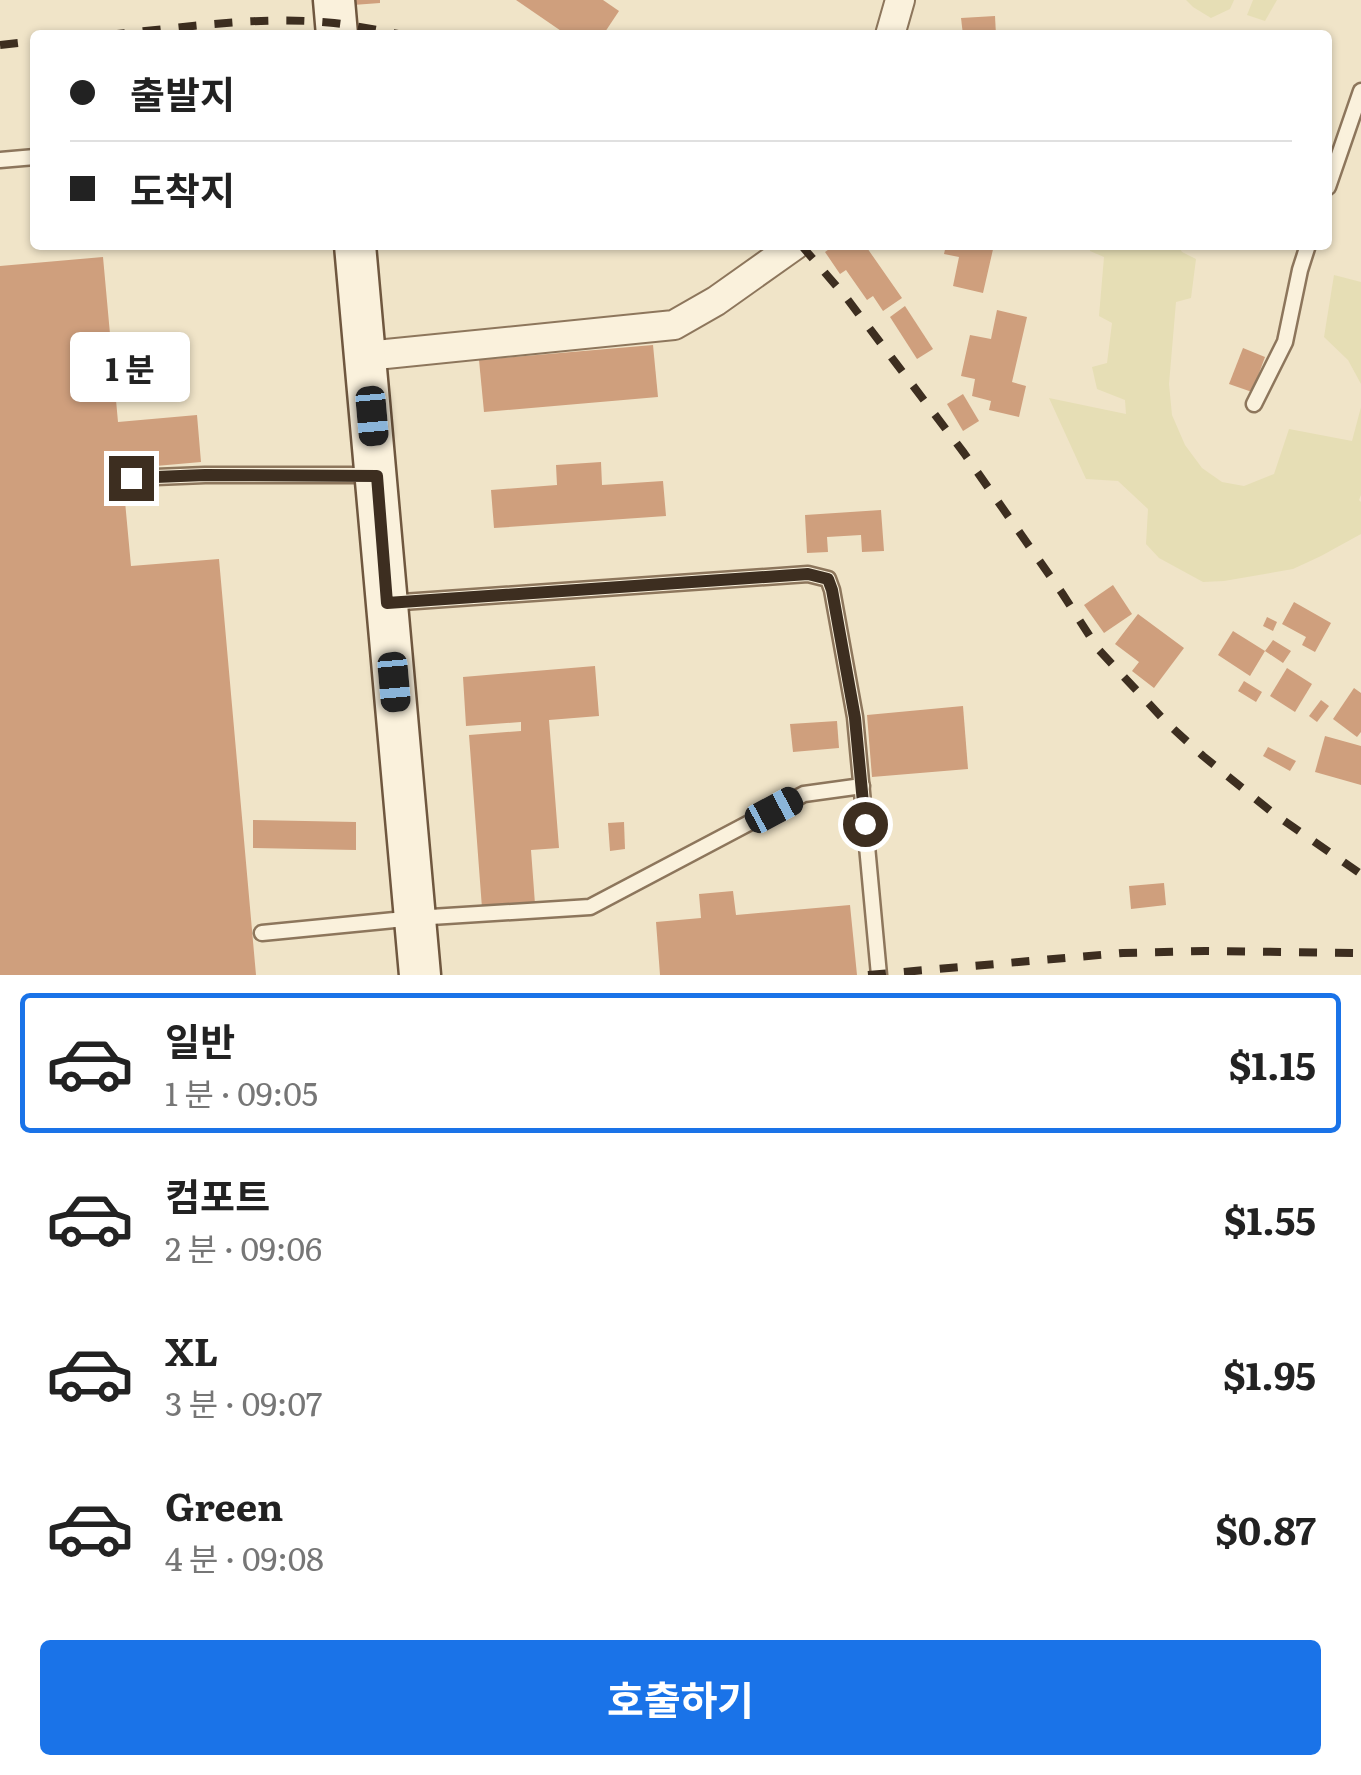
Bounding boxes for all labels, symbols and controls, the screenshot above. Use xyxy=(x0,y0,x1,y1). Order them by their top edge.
text: 출발지 xyxy=(130,64,235,121)
text: 도착지 xyxy=(130,160,235,217)
callout: 1 분 xyxy=(71,333,191,403)
text: 1 분 xyxy=(105,343,155,391)
car xyxy=(354,385,390,447)
route end xyxy=(109,456,154,501)
car xyxy=(376,651,412,713)
car xyxy=(740,783,808,837)
route start xyxy=(843,802,888,847)
text: 일반 xyxy=(165,1011,235,1068)
icon: car xyxy=(45,1018,135,1108)
text: $1.15 xyxy=(1229,1035,1316,1092)
text: 1 분 · 09:05 xyxy=(165,1068,318,1116)
text: 컴포트 xyxy=(165,1166,270,1223)
icon: car xyxy=(45,1173,135,1263)
text: $1.55 xyxy=(1224,1190,1316,1247)
text: 2 분 · 09:06 xyxy=(165,1223,322,1271)
text: XL xyxy=(165,1321,218,1378)
icon: car xyxy=(45,1328,135,1418)
text: $1.95 xyxy=(1223,1345,1316,1402)
text: 3 분 · 09:07 xyxy=(165,1378,322,1426)
text: Green xyxy=(165,1476,283,1533)
icon: car xyxy=(45,1483,135,1573)
text: $0.87 xyxy=(1215,1500,1316,1557)
text: 4 분 · 09:08 xyxy=(165,1533,324,1581)
button: 호출하기 xyxy=(40,1640,1321,1755)

